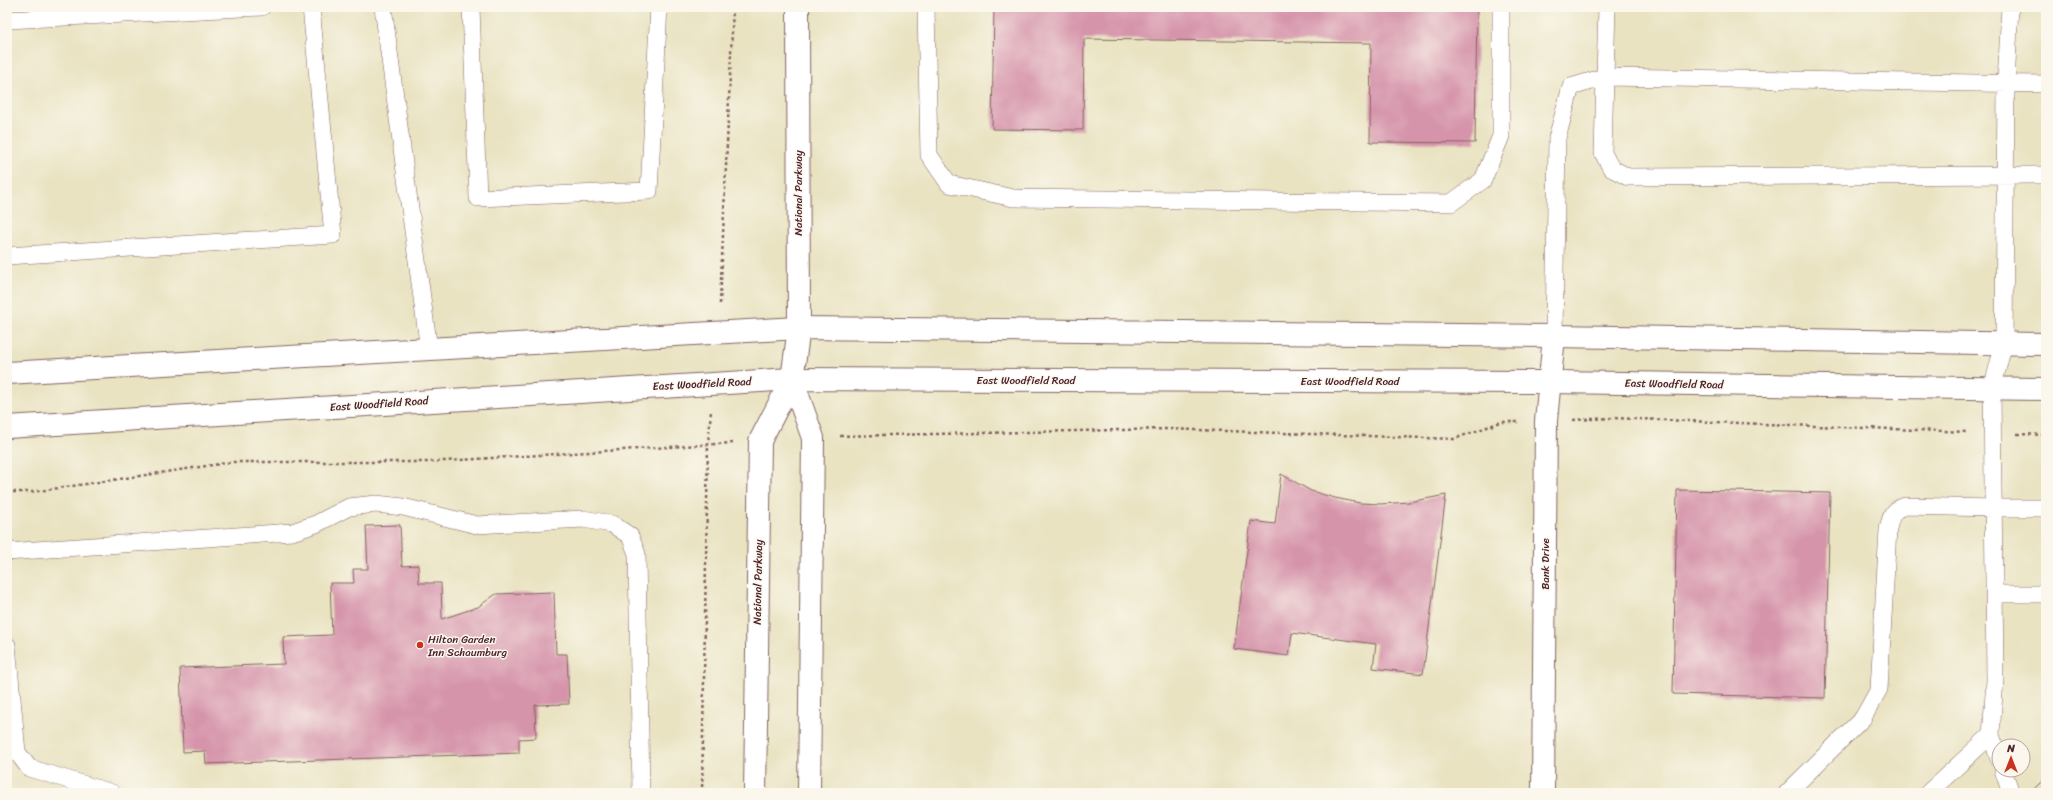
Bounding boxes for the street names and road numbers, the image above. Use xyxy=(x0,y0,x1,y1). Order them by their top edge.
street label: National Parkway xyxy=(789,150,808,236)
street label: East Woodfield Road xyxy=(977,371,1077,390)
street label: East Woodfield Road xyxy=(652,372,753,396)
street label: East Woodfield Road xyxy=(1301,372,1401,391)
street label: East Woodfield Road xyxy=(1624,374,1725,394)
street label: East Woodfield Road xyxy=(329,391,430,417)
street label: Bank Drive xyxy=(1536,537,1555,590)
street label: National Parkway xyxy=(748,539,768,625)

